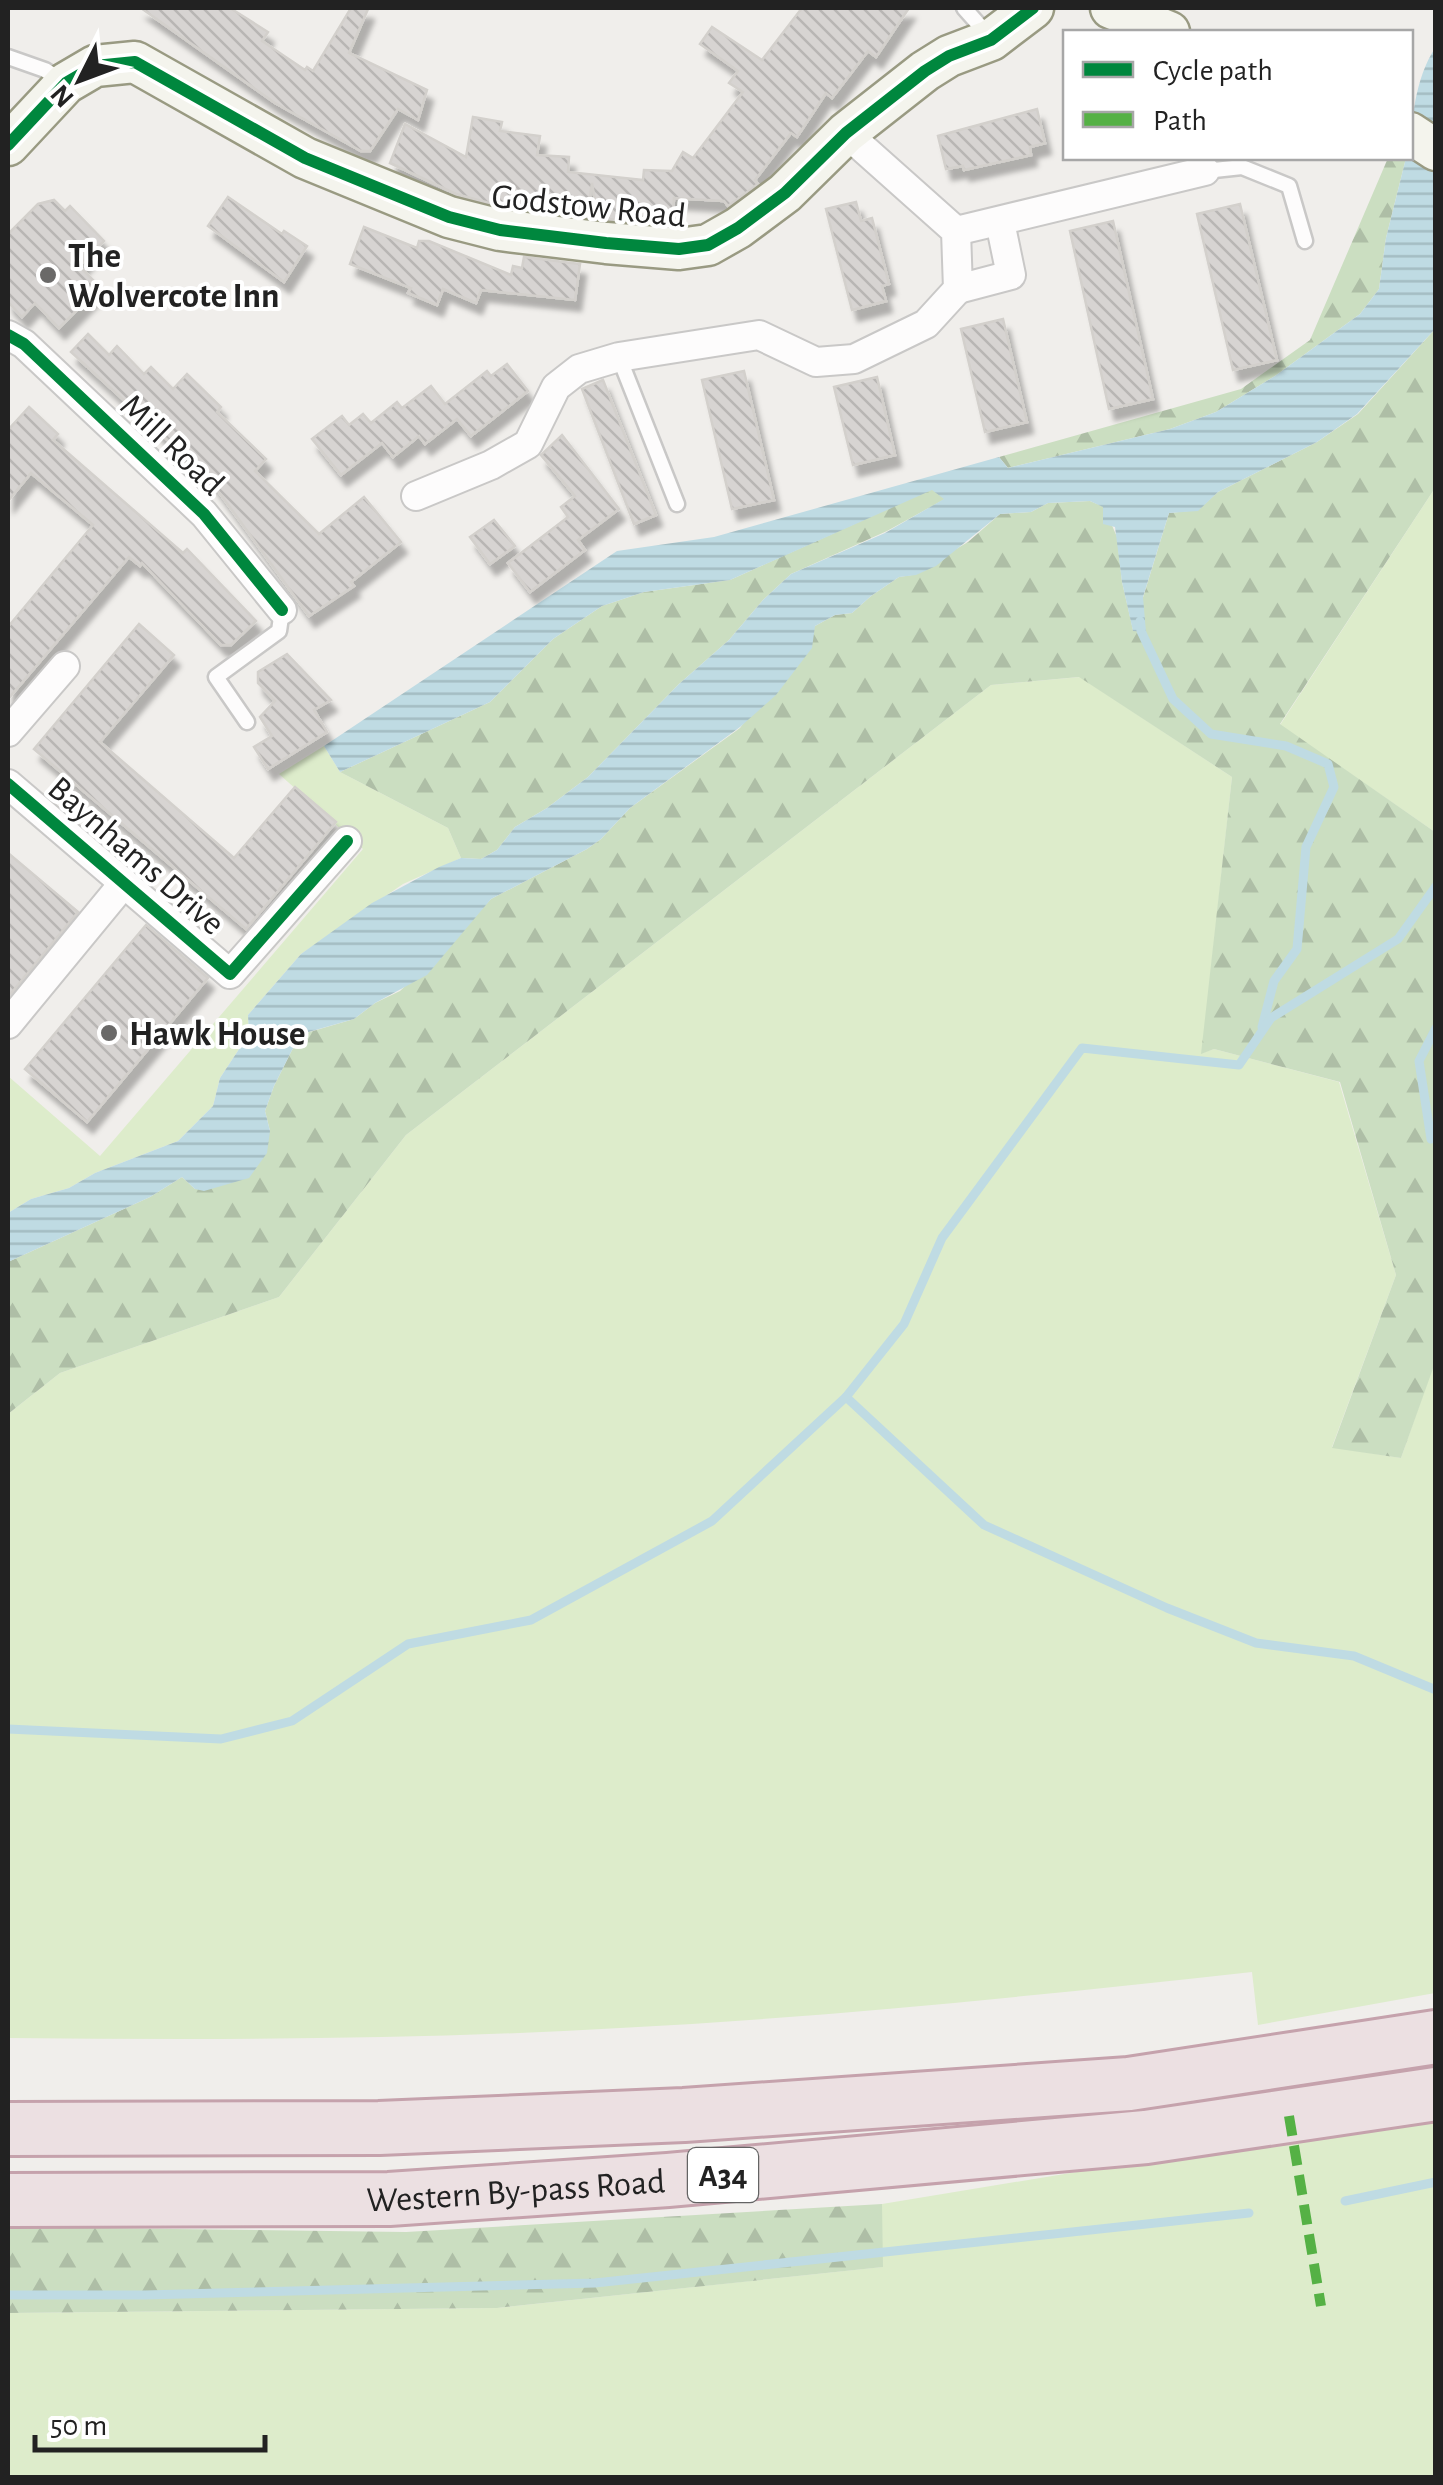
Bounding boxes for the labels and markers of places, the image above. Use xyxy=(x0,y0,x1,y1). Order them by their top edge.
place label: The Wolvercote Inn xyxy=(68,239,279,314)
marker: The Wolvercote Inn xyxy=(37,264,59,286)
place label: Hawk House xyxy=(129,1017,306,1052)
marker: Hawk House xyxy=(98,1022,120,1044)

